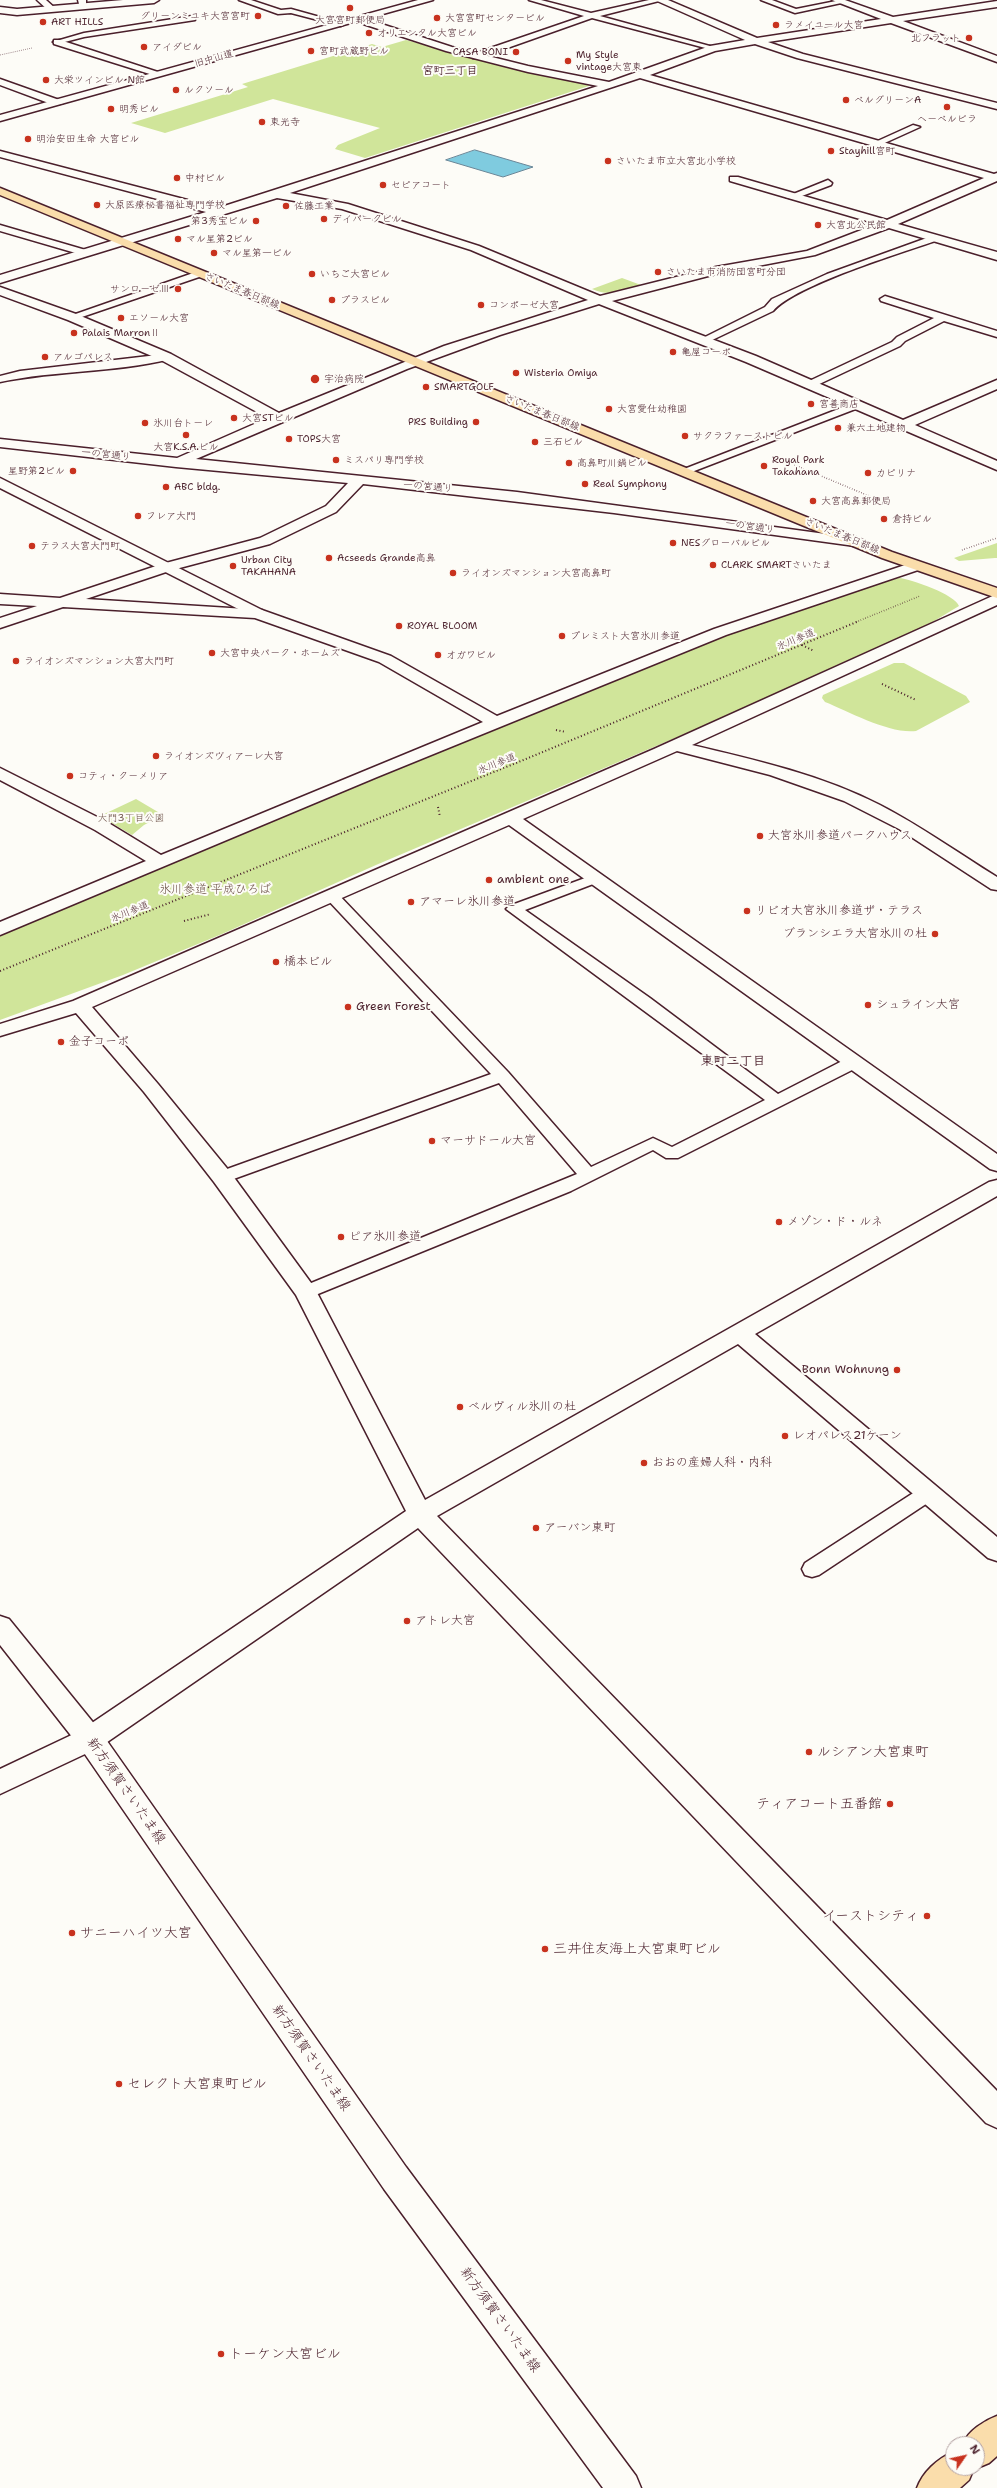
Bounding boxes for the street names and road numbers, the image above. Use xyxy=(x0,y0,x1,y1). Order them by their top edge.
street label: 旧中山道 xyxy=(193,48,235,70)
street label: さいたま春日部線 xyxy=(203,270,281,312)
street label: さいたま春日部線 xyxy=(503,392,581,434)
street label: 一の宮通り xyxy=(81,446,131,464)
street label: 一の宮通り xyxy=(403,479,453,495)
street label: さいたま春日部線 xyxy=(803,515,881,557)
street label: 一の宮通り xyxy=(724,518,776,536)
street label: 氷川参道 xyxy=(775,627,817,653)
street label: 氷川参道 xyxy=(476,751,518,777)
street label: 氷川参道 xyxy=(109,899,151,925)
street label: 新方須賀さいたま線 xyxy=(83,1735,169,1847)
street label: 新方須賀さいたま線 xyxy=(268,2002,354,2114)
street label: 新方須賀さいたま線 xyxy=(456,2264,544,2376)

